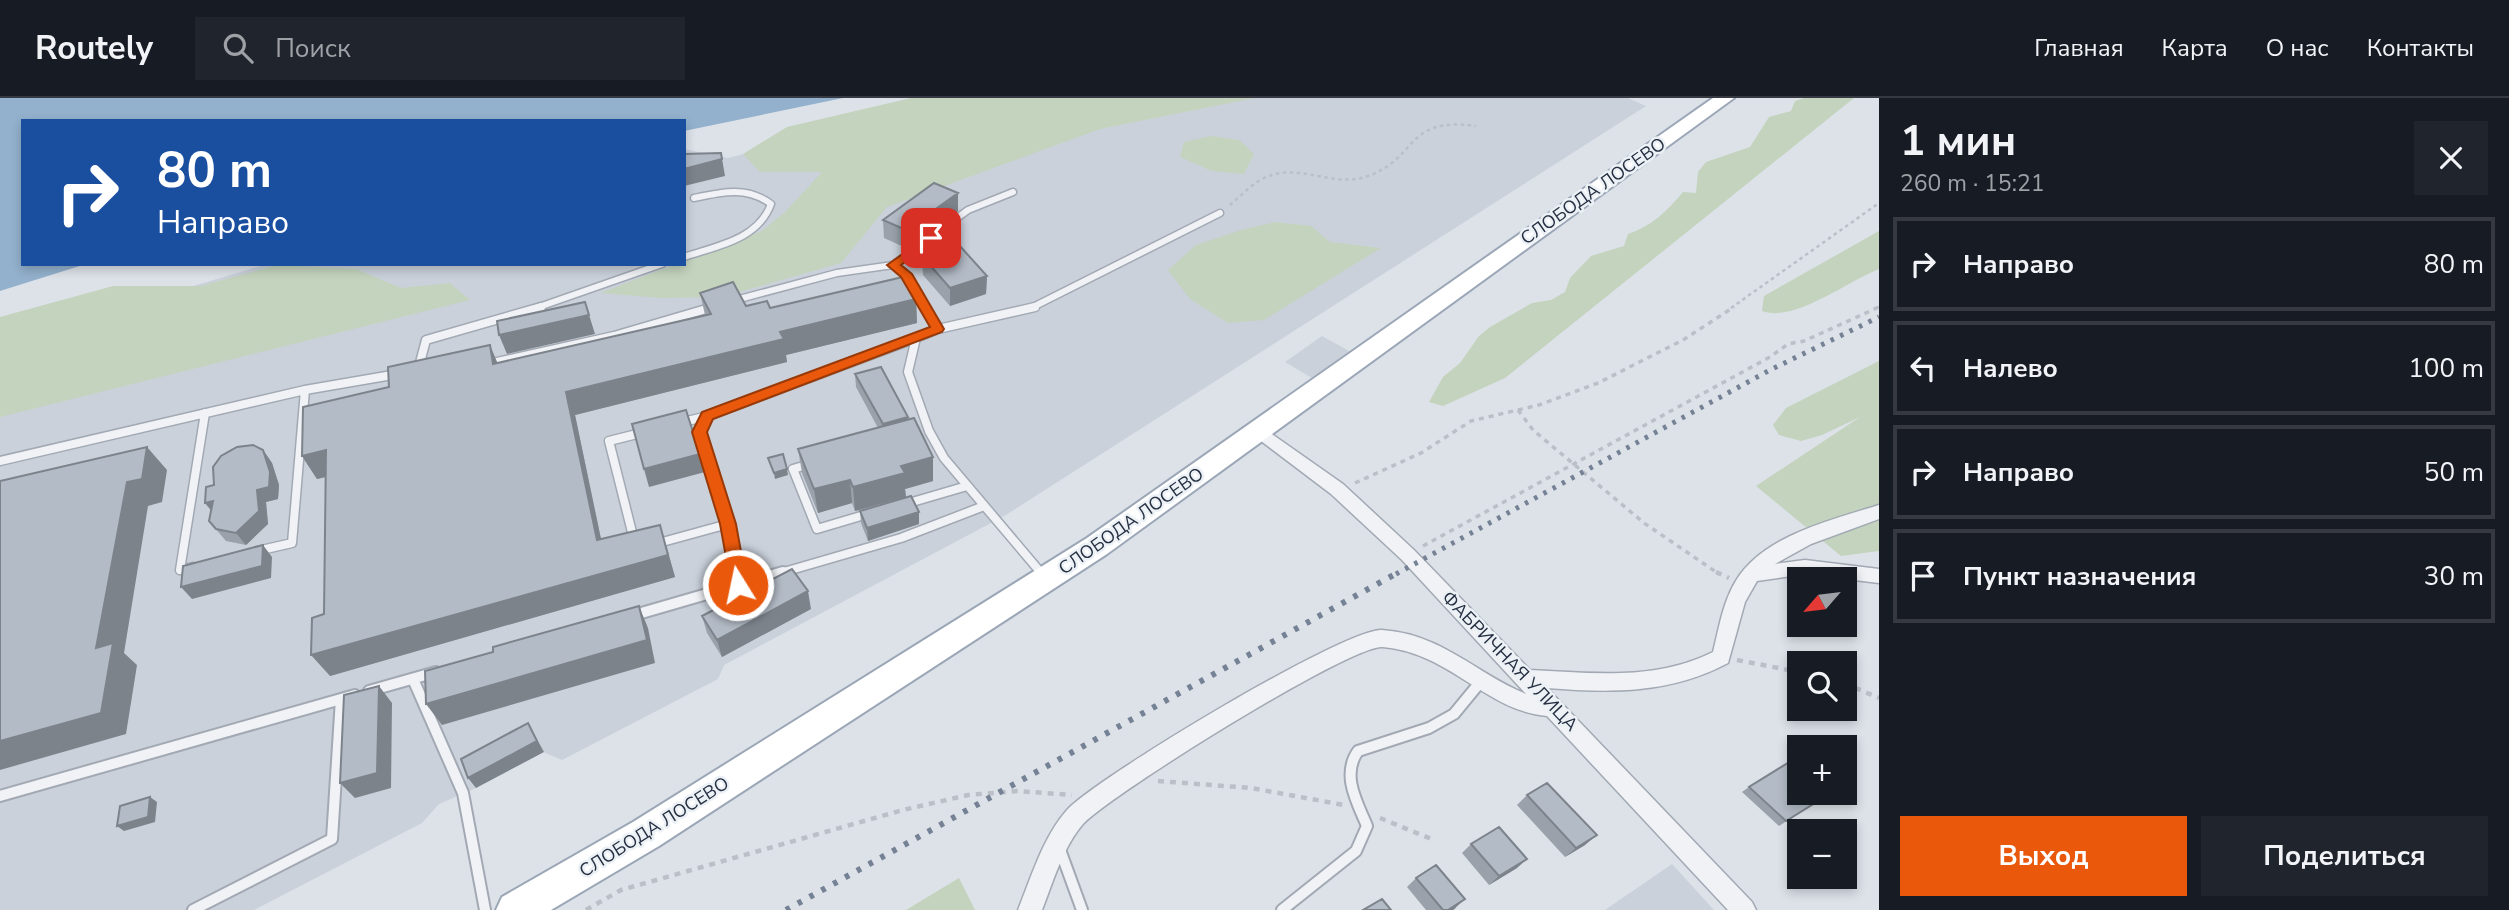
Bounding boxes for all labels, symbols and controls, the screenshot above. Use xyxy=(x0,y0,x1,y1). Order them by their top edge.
search box xyxy=(195,17,685,80)
text: Routely xyxy=(35,26,153,71)
icon: search xyxy=(219,29,257,67)
text: Поиск xyxy=(275,31,351,66)
text: Главная xyxy=(2034,32,2124,64)
text: Карта xyxy=(2162,32,2228,64)
text: О нас xyxy=(2266,32,2329,64)
text: Контакты xyxy=(2367,32,2474,64)
text: 1 мин xyxy=(1900,113,2016,170)
button: close xyxy=(2414,121,2488,195)
street label: СЛОБОДА ЛОСЕВО xyxy=(1516,132,1670,250)
text: 80 m xyxy=(157,137,272,204)
icon: right xyxy=(42,147,133,238)
text: 260 m · 15:21 xyxy=(1900,168,2045,199)
text: Направо xyxy=(157,201,289,244)
pin xyxy=(901,208,961,268)
icon: arrive xyxy=(912,219,950,257)
icon: right xyxy=(1904,245,1942,283)
text: Направо xyxy=(1963,247,2074,282)
text: 80 m xyxy=(2424,247,2484,282)
icon: left xyxy=(1904,349,1942,387)
text: Налево xyxy=(1963,351,2058,386)
text: 100 m xyxy=(2408,351,2484,386)
icon: right xyxy=(1904,453,1942,491)
text: Направо xyxy=(1963,455,2074,490)
text: 50 m xyxy=(2424,455,2484,490)
street label: СЛОБОДА ЛОСЕВО xyxy=(1054,462,1208,580)
position arrow xyxy=(701,548,775,622)
icon: arrive xyxy=(1904,557,1942,595)
text: Пункт назначения xyxy=(1963,559,2196,594)
text: 30 m xyxy=(2424,559,2484,594)
north arrow xyxy=(1787,567,1857,637)
map controls xyxy=(1787,567,1857,889)
street label: ФАБРИЧНАЯ УЛИЦА xyxy=(1437,586,1583,736)
button: search xyxy=(1787,651,1857,721)
button: + xyxy=(1787,735,1857,805)
street label: СЛОБОДА ЛОСЕВО xyxy=(575,771,733,883)
button: Выход xyxy=(1900,816,2187,896)
button: Поделиться xyxy=(2201,816,2488,896)
button: − xyxy=(1787,819,1857,889)

